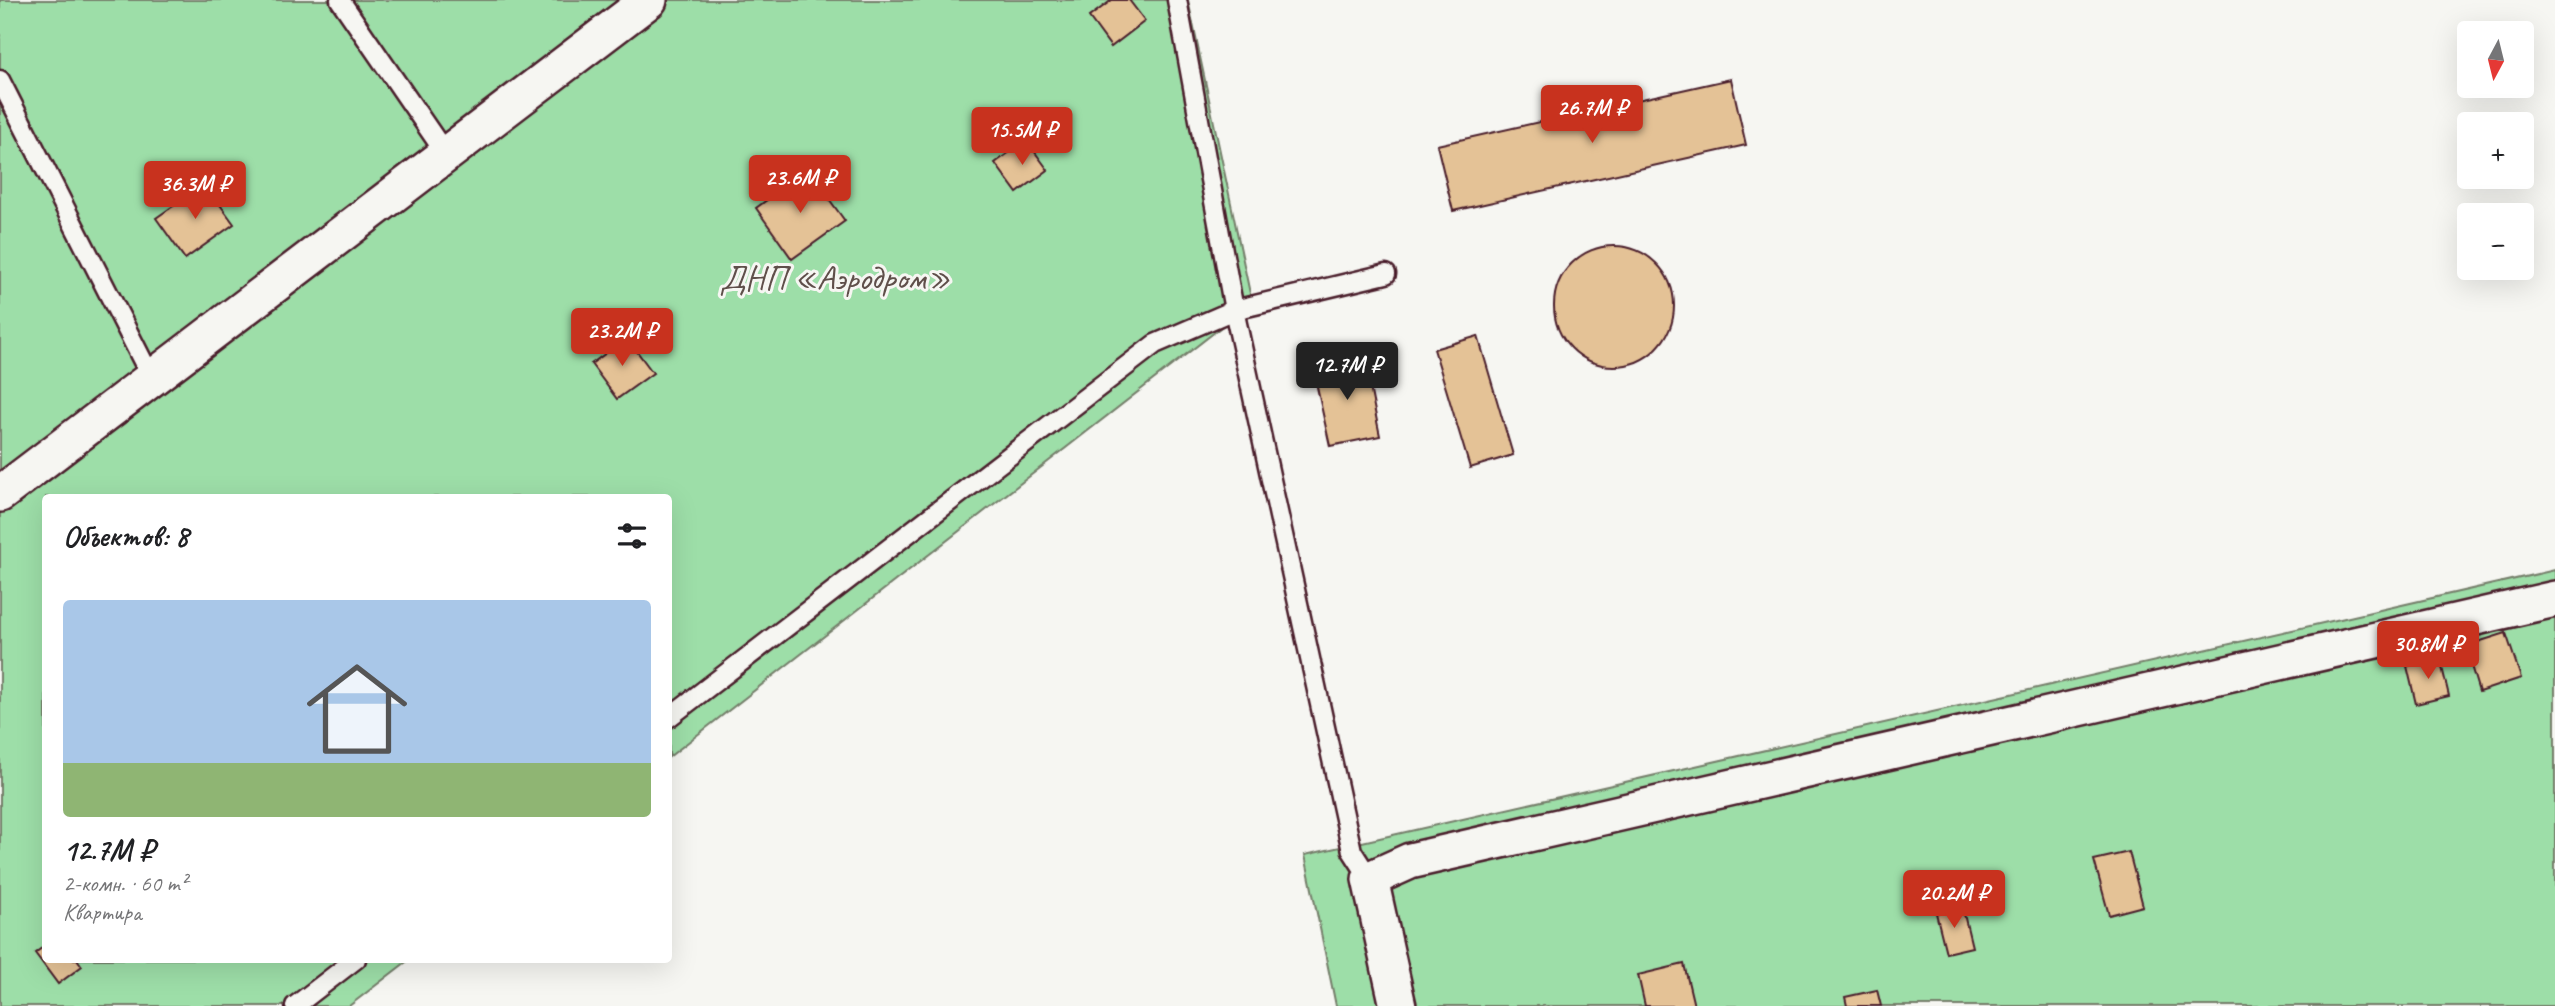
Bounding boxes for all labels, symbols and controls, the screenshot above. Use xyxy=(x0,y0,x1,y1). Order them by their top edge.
north arrow xyxy=(2457,21,2534,98)
map controls xyxy=(2457,21,2534,280)
pin: 26.7M ₽ xyxy=(1527,86,1657,145)
text: 26.7M ₽ xyxy=(1557,93,1627,122)
pin: 15.5M ₽ xyxy=(957,108,1087,167)
button: + xyxy=(2457,112,2534,189)
text: 15.5M ₽ xyxy=(987,115,1057,144)
pin: 23.6M ₽ xyxy=(735,156,865,215)
pin: 36.3M ₽ xyxy=(130,162,260,221)
text: 23.6M ₽ xyxy=(765,163,835,192)
text: 36.3M ₽ xyxy=(160,169,230,198)
button: − xyxy=(2457,203,2534,280)
park label: ДНП «Аэродром» xyxy=(719,255,951,300)
pin: 23.2M ₽ xyxy=(557,308,687,368)
text: 23.2M ₽ xyxy=(587,316,657,345)
pin: 12.7M ₽ xyxy=(1282,342,1412,402)
text: 12.7M ₽ xyxy=(1312,350,1382,379)
text: Объектов: 8 xyxy=(63,517,188,555)
icon: filters xyxy=(613,517,651,555)
pin: 30.8M ₽ xyxy=(2363,622,2493,681)
text: 30.8M ₽ xyxy=(2393,629,2463,658)
icon: home xyxy=(294,646,420,772)
text: 12.7M ₽ xyxy=(63,831,154,869)
text: 2-комн. · 60 m² xyxy=(63,869,187,898)
pin: 20.2M ₽ xyxy=(1889,870,2019,930)
text: 20.2M ₽ xyxy=(1919,878,1989,907)
text: Квартира xyxy=(63,898,141,927)

